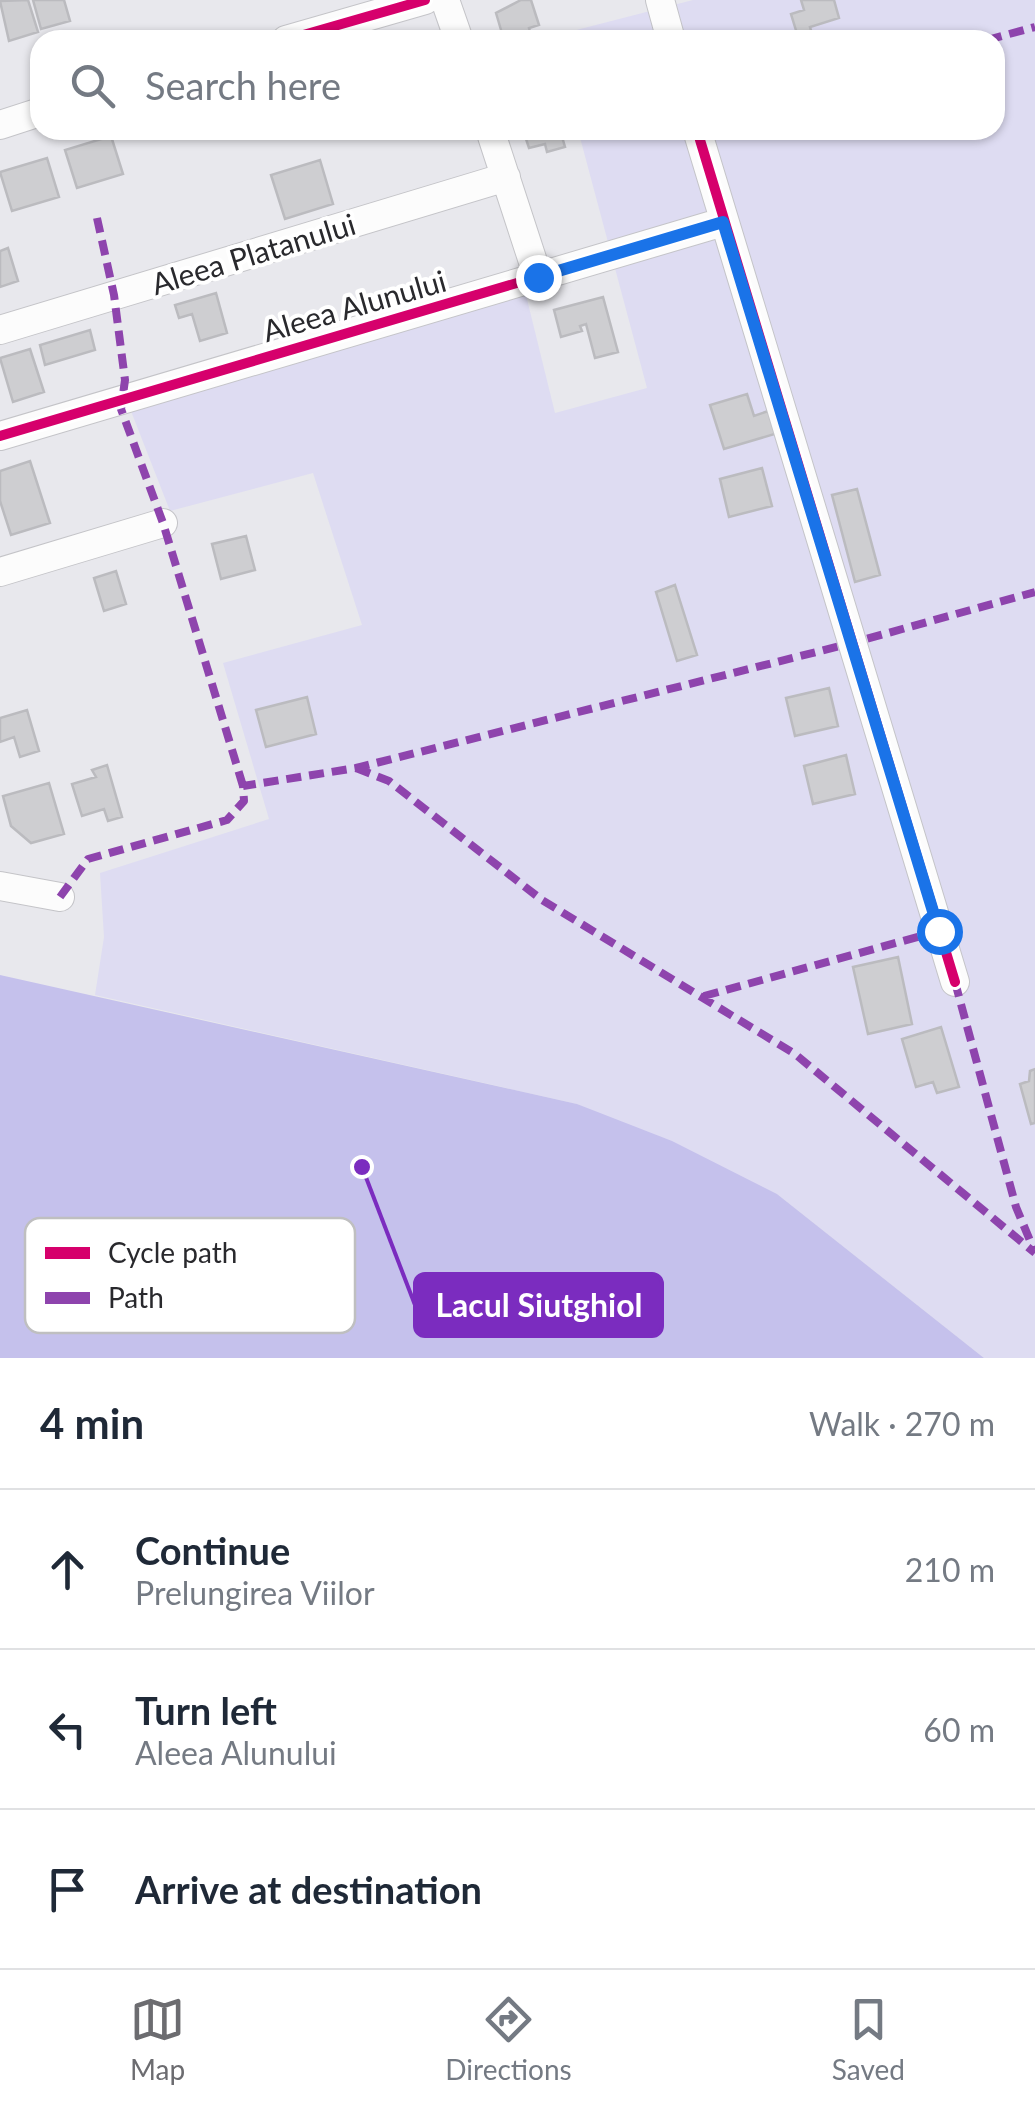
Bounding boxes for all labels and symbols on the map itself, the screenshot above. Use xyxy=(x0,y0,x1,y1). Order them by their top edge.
street label: Aleea Platanului xyxy=(147,205,359,301)
route end xyxy=(516,255,562,301)
street label: Aleea Alunului xyxy=(258,262,450,348)
route start xyxy=(917,909,963,955)
legend xyxy=(25,1218,355,1333)
text: Cycle path xyxy=(108,1235,237,1269)
callout: Lacul Siutghiol xyxy=(415,1274,662,1336)
text: Path xyxy=(108,1280,164,1314)
text: Lacul Siutghiol xyxy=(435,1285,643,1324)

